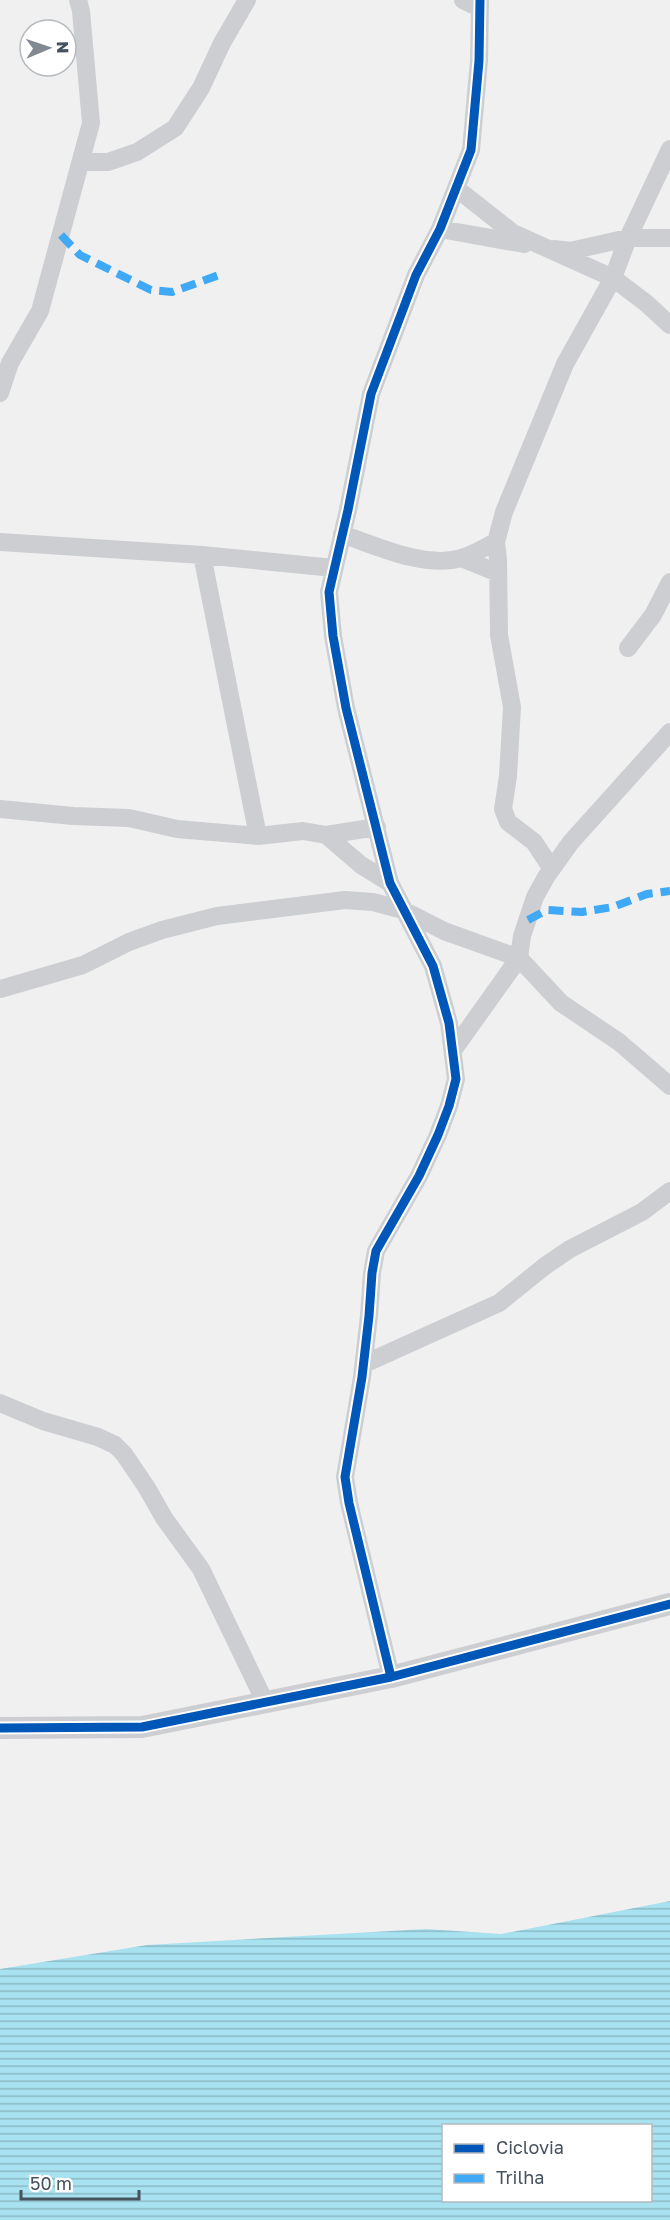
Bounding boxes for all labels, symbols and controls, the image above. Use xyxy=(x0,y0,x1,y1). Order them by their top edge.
north arrow xyxy=(18,18,78,78)
text: N xyxy=(53,41,73,54)
legend xyxy=(442,2124,652,2202)
text: Ciclovia xyxy=(496,2136,564,2158)
scale bar xyxy=(21,2163,140,2201)
text: Trilha xyxy=(496,2166,544,2188)
text: 50 m xyxy=(30,2172,72,2194)

